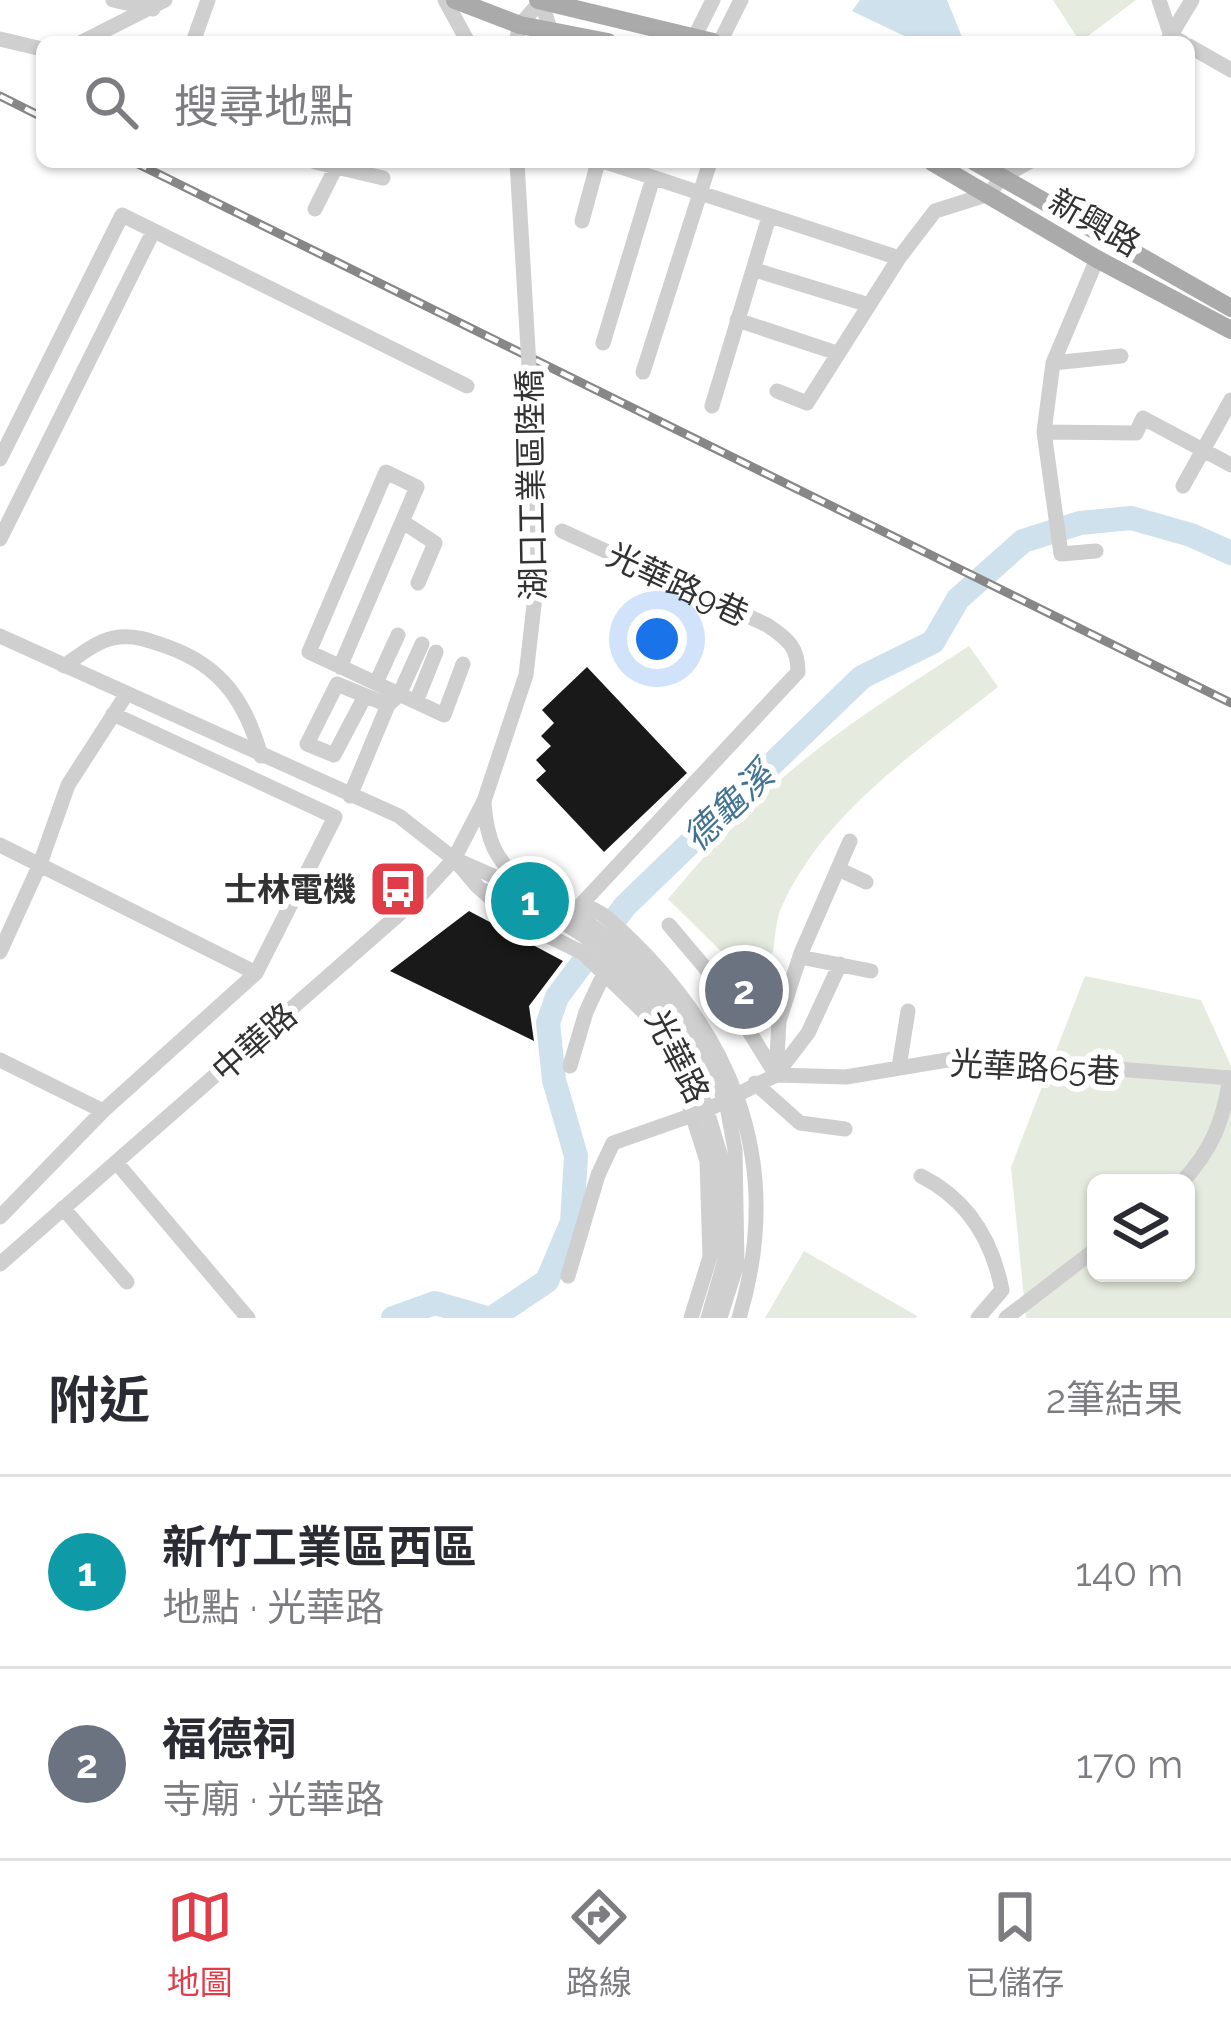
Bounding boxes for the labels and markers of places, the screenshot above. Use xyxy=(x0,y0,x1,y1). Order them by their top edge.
pin: 1 xyxy=(491,856,569,946)
bus stop icon: 士林電機 xyxy=(367,858,429,920)
place label: 士林電機 xyxy=(224,870,356,909)
pin: 2 xyxy=(705,945,783,1035)

